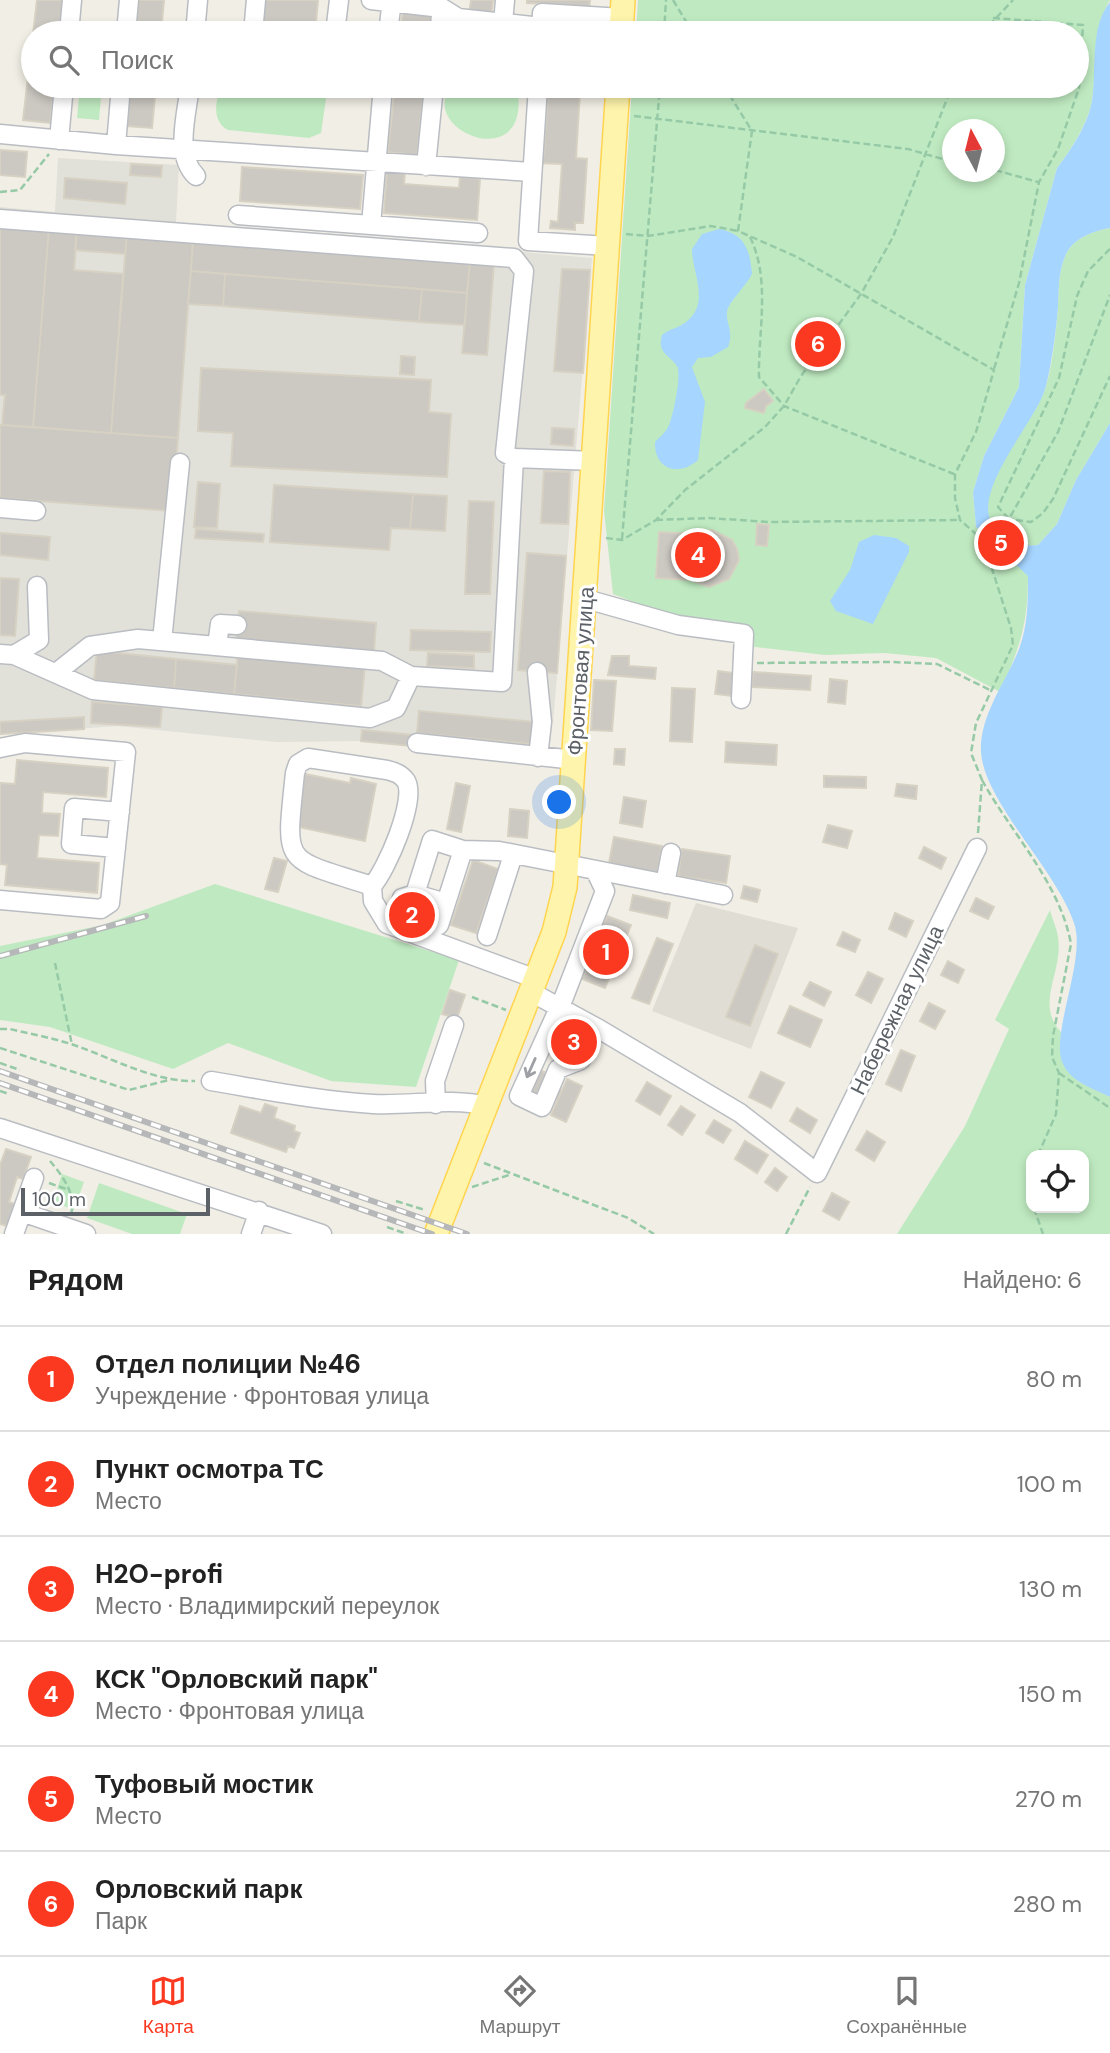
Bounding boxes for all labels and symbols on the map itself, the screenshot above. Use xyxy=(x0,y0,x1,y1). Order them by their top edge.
north arrow xyxy=(942,119,1005,182)
pin: 6 xyxy=(795,318,841,370)
pin: 5 xyxy=(978,517,1024,569)
pin: 4 xyxy=(675,529,721,581)
street label: Фронтовая улица xyxy=(561,585,601,756)
your location xyxy=(542,785,576,819)
pin: 2 xyxy=(389,889,435,941)
street label: Набережная улица xyxy=(844,920,950,1099)
pin: 1 xyxy=(583,926,629,978)
pin: 3 xyxy=(551,1016,597,1068)
one-way arrow xyxy=(524,1057,537,1078)
scale bar xyxy=(21,1185,210,1217)

